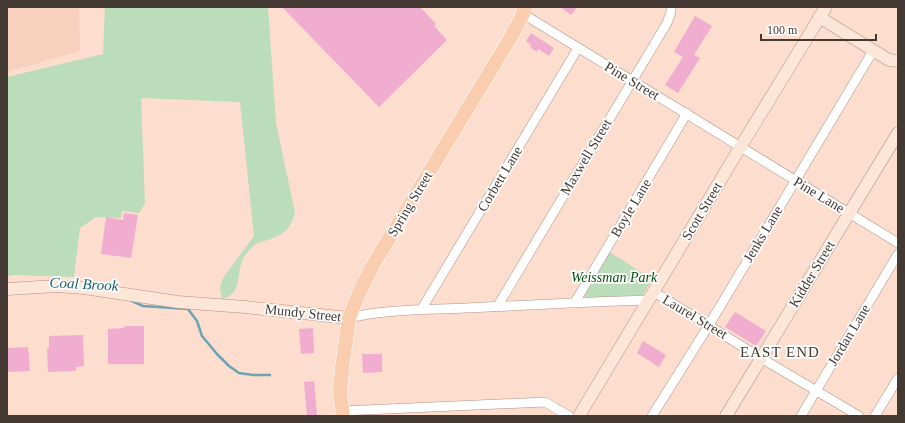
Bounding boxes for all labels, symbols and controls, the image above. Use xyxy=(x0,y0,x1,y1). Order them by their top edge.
scale bar xyxy=(761,16,876,42)
text: 100 m xyxy=(767,23,798,37)
street label: Pine Street xyxy=(602,59,662,103)
street label: Maxwell Street xyxy=(557,116,615,198)
street label: Corbett Lane xyxy=(475,144,525,214)
street label: Spring Street xyxy=(385,169,435,239)
street label: Pine Lane xyxy=(791,174,847,216)
street label: Boyle Lane xyxy=(608,176,654,240)
street label: Scott Street xyxy=(679,179,725,243)
street label: Jenks Lane xyxy=(740,203,786,265)
street label: Kidder Street xyxy=(786,238,838,310)
park label: Weissman Park xyxy=(571,270,658,285)
water label: Coal Brook xyxy=(49,274,119,294)
street label: Laurel Street xyxy=(660,292,730,342)
street label: Mundy Street xyxy=(264,302,342,324)
street label: Jordan Lane xyxy=(825,302,873,368)
district label: EAST END xyxy=(740,344,820,360)

